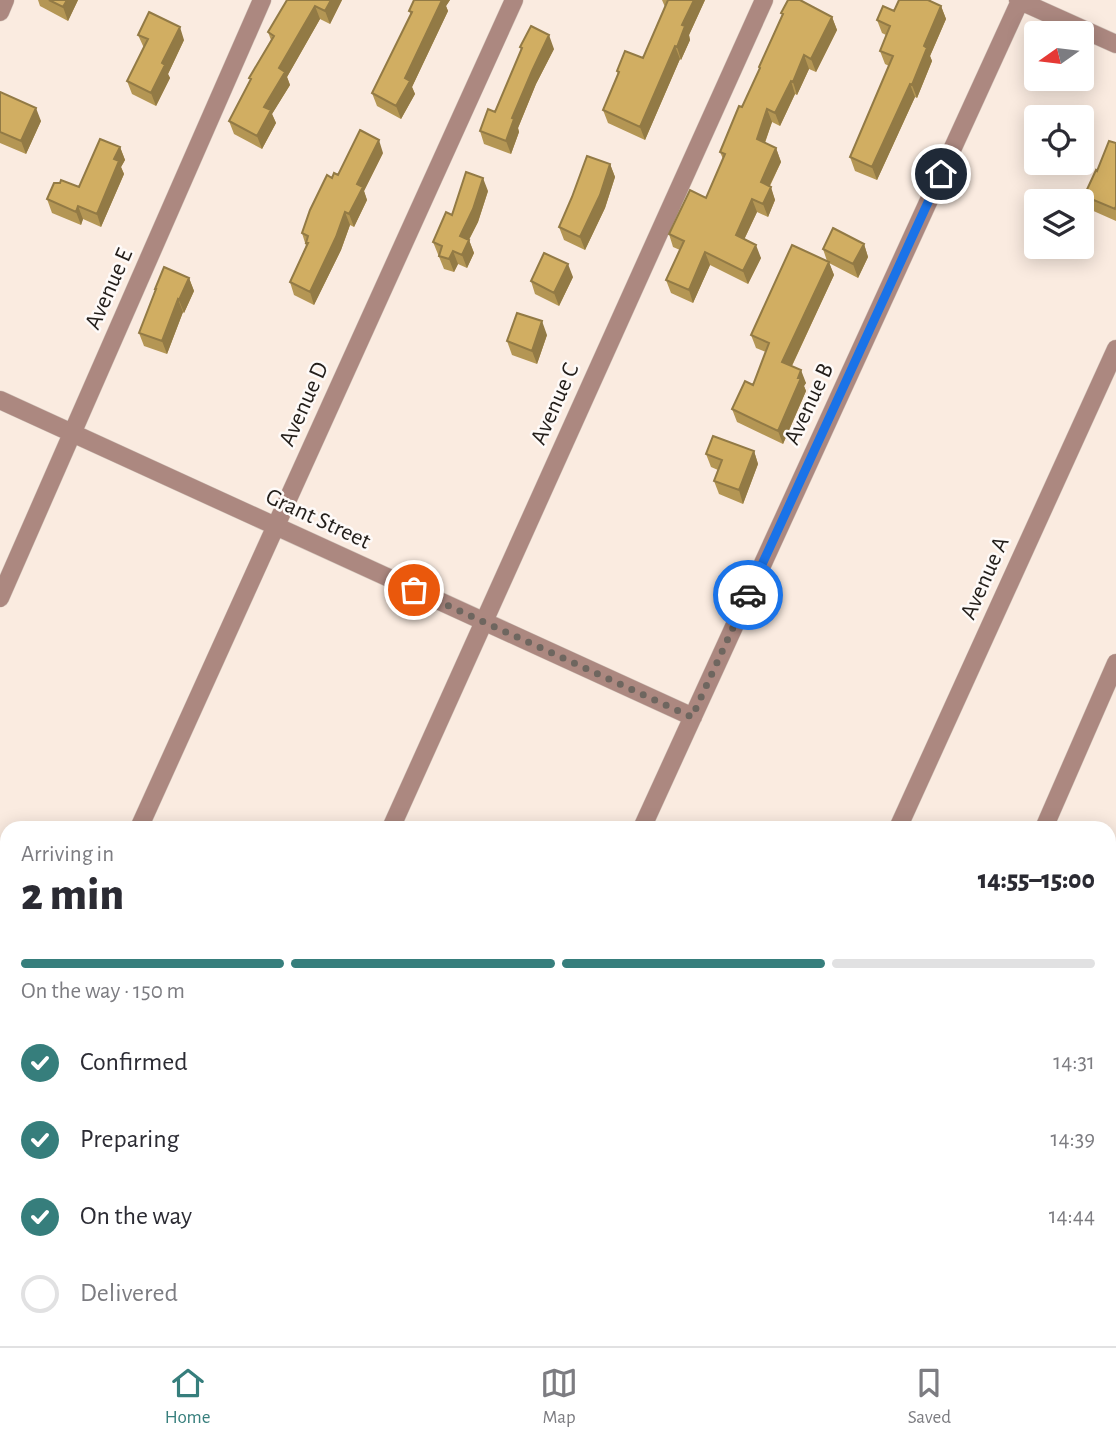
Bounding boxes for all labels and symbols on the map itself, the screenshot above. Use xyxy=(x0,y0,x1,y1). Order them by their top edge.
north arrow xyxy=(1024,21,1094,91)
pin xyxy=(911,144,971,204)
street label: Avenue E xyxy=(81,245,138,333)
street label: Avenue D xyxy=(275,358,333,450)
street label: Avenue C xyxy=(526,360,584,448)
street label: Avenue B xyxy=(780,360,838,448)
street label: Grant Street xyxy=(262,484,374,554)
street label: Avenue A xyxy=(956,533,1014,623)
pin xyxy=(384,560,444,620)
courier xyxy=(713,560,783,630)

